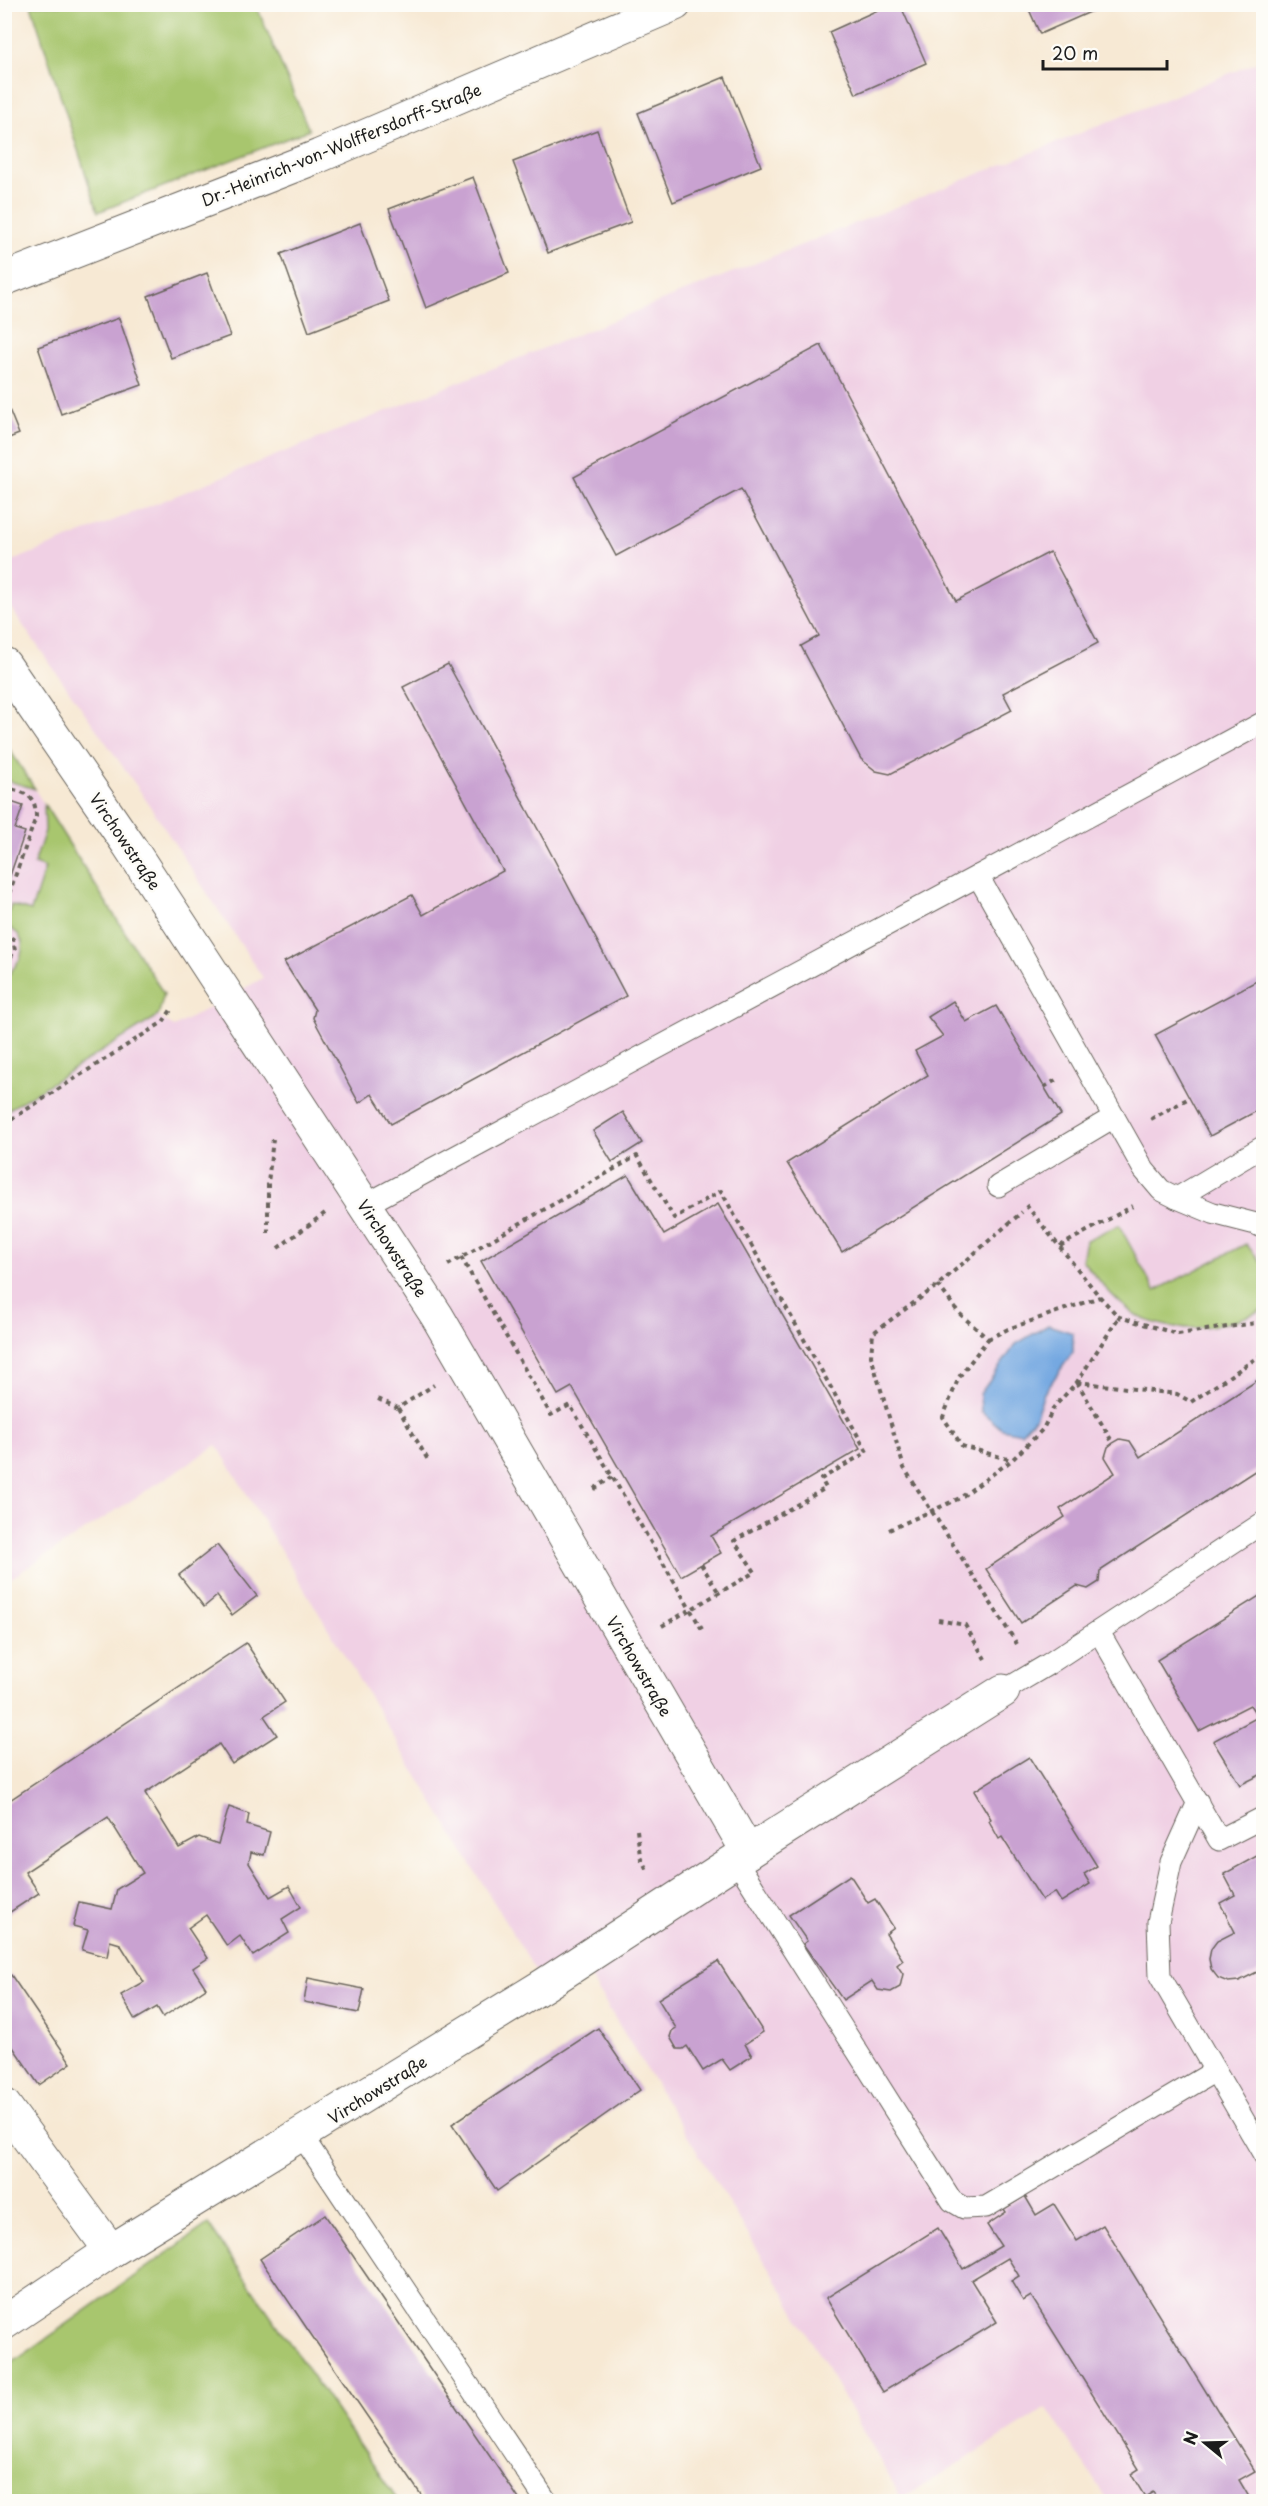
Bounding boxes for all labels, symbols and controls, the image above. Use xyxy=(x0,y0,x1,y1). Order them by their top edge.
scale bar xyxy=(1043,33,1168,71)
text: 20 m xyxy=(1052,39,1098,66)
street label: Dr.-Heinrich-von-Wolffersdorff-Straße xyxy=(197,77,485,211)
street label: Virchowstraße xyxy=(85,788,167,894)
street label: Virchowstraße xyxy=(352,1194,434,1302)
street label: Virchowstraße xyxy=(602,1611,678,1721)
street label: Virchowstraße xyxy=(323,2049,431,2129)
north arrow xyxy=(1175,2413,1235,2473)
text: N xyxy=(1176,2428,1203,2448)

